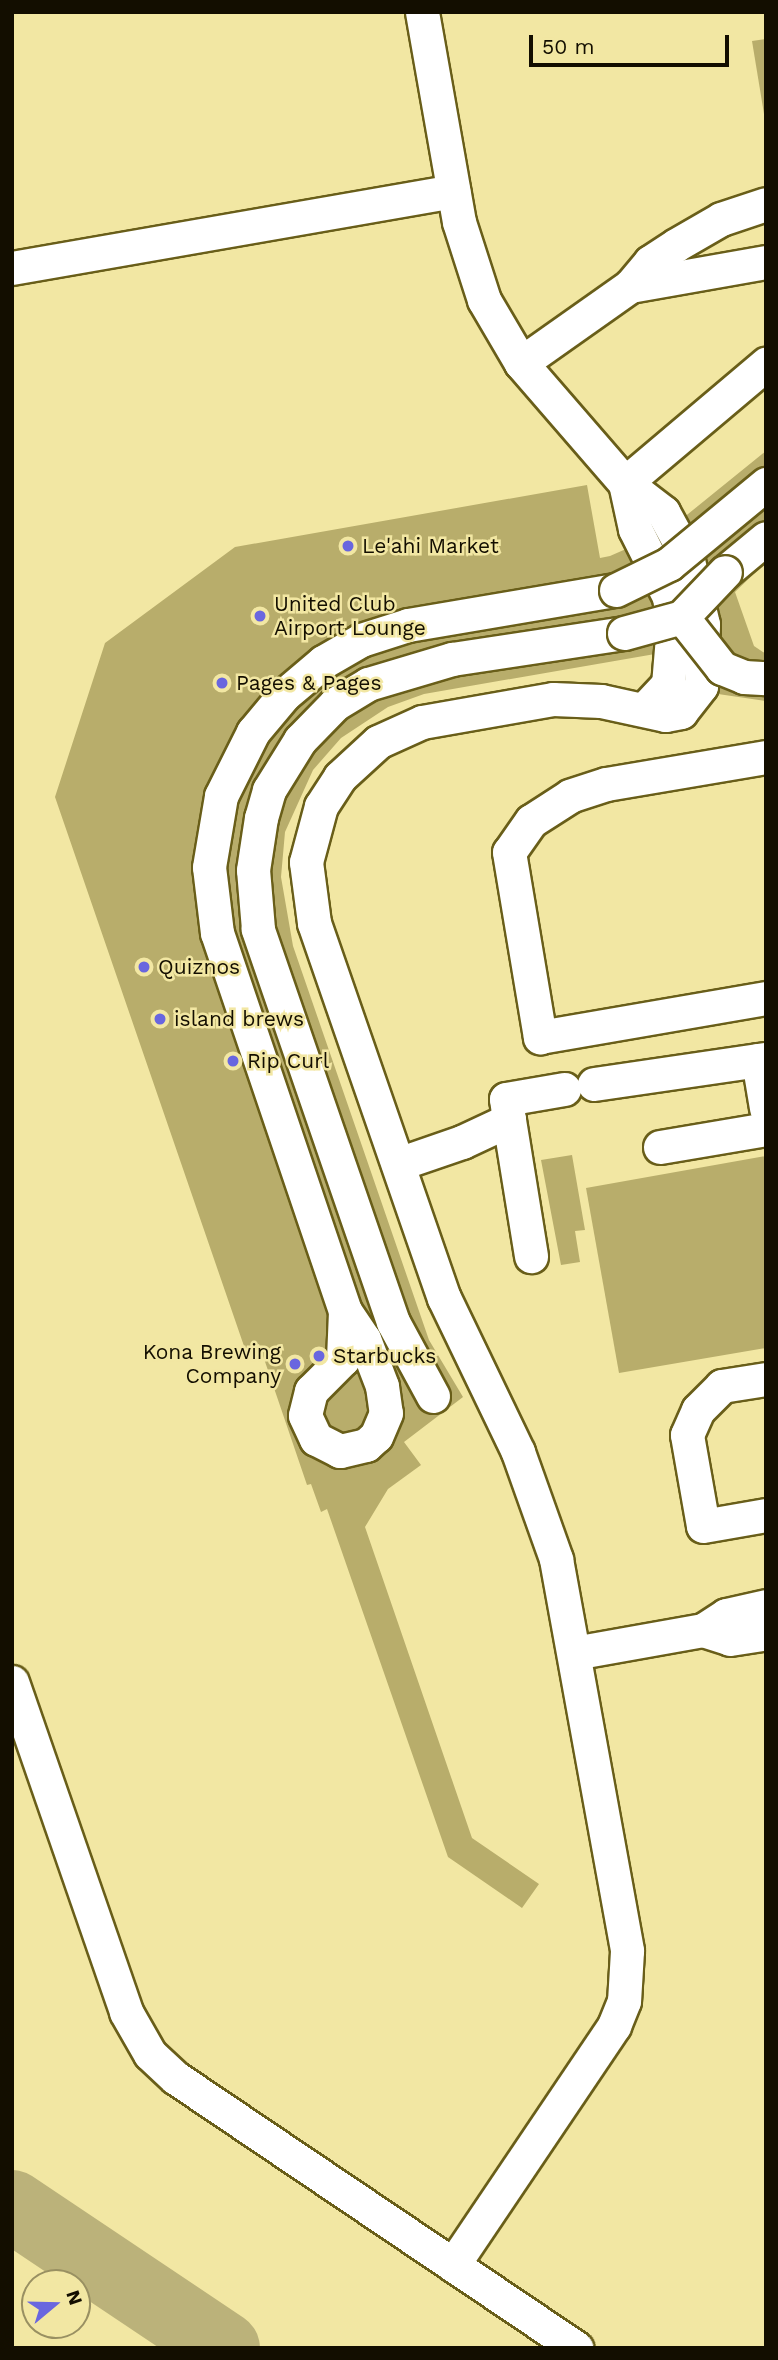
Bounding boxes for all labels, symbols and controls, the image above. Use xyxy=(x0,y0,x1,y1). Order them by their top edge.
scale bar xyxy=(533,21,732,65)
text: 50 m xyxy=(542,34,594,59)
place label: Le'ahi Market xyxy=(362,533,499,559)
marker: Le'ahi Market xyxy=(340,538,356,554)
place label: United Club Airport Lounge xyxy=(274,591,426,641)
marker: United Club Airport Lounge xyxy=(252,608,268,624)
place label: Pages & Pages xyxy=(236,670,382,696)
marker: Pages & Pages xyxy=(214,675,230,691)
place label: Quiznos xyxy=(158,954,240,980)
marker: Quiznos xyxy=(136,959,152,975)
place label: island brews xyxy=(174,1006,304,1032)
marker: island brews xyxy=(152,1011,168,1027)
place label: Rip Curl xyxy=(247,1048,329,1074)
marker: Rip Curl xyxy=(225,1053,241,1069)
place label: Kona Brewing Company xyxy=(142,1339,281,1389)
place label: Starbucks xyxy=(333,1343,436,1369)
marker: Starbucks xyxy=(311,1348,327,1364)
marker: Kona Brewing Company xyxy=(287,1356,303,1372)
north arrow xyxy=(21,2269,91,2339)
text: N xyxy=(61,2287,88,2308)

